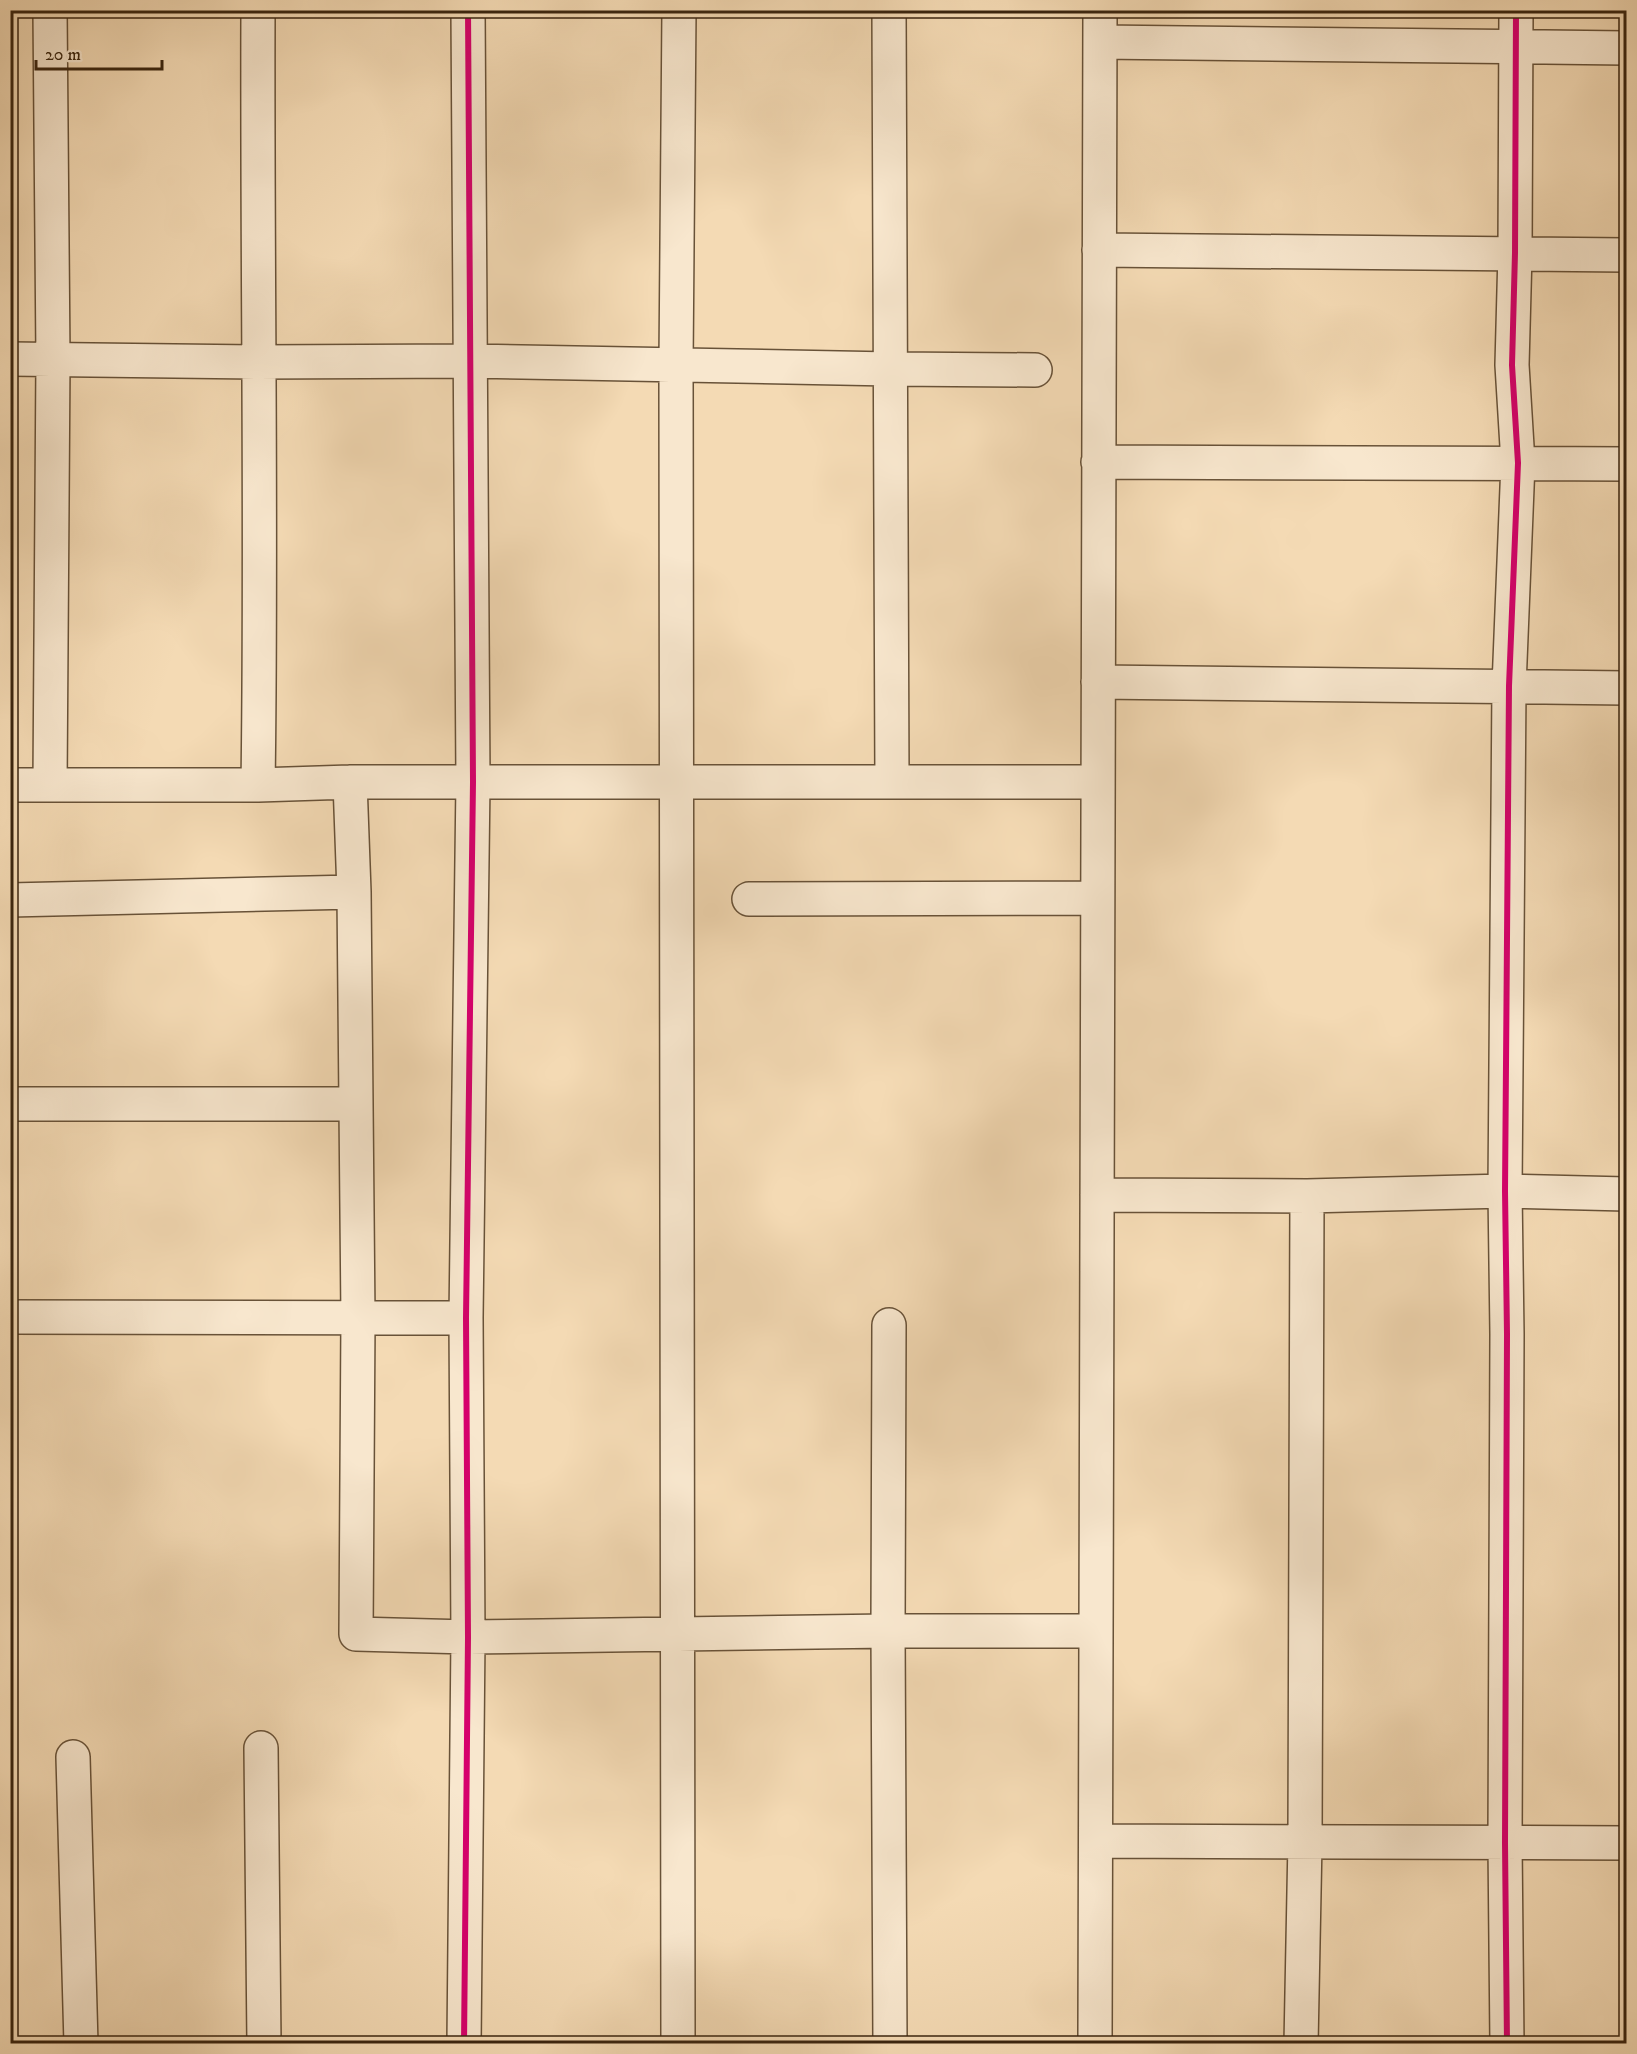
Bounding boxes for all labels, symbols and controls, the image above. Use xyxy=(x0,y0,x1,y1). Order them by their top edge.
scale bar xyxy=(36,33,162,71)
text: 20 m xyxy=(45,44,81,66)

